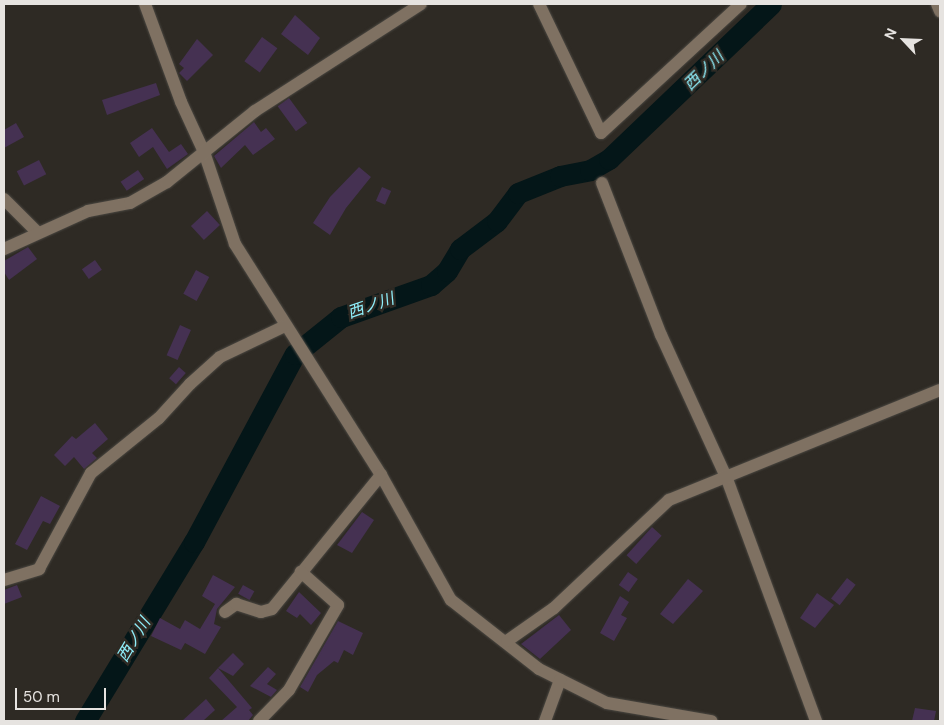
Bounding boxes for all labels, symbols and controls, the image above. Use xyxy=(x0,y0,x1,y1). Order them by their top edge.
north arrow xyxy=(879,15,929,65)
text: N xyxy=(880,25,901,42)
water label: 西ノ川 xyxy=(680,47,728,95)
water label: 西ノ川 xyxy=(345,289,397,323)
water label: 西ノ川 xyxy=(113,614,155,666)
scale bar xyxy=(18,678,109,710)
text: 50 m xyxy=(23,687,60,707)

